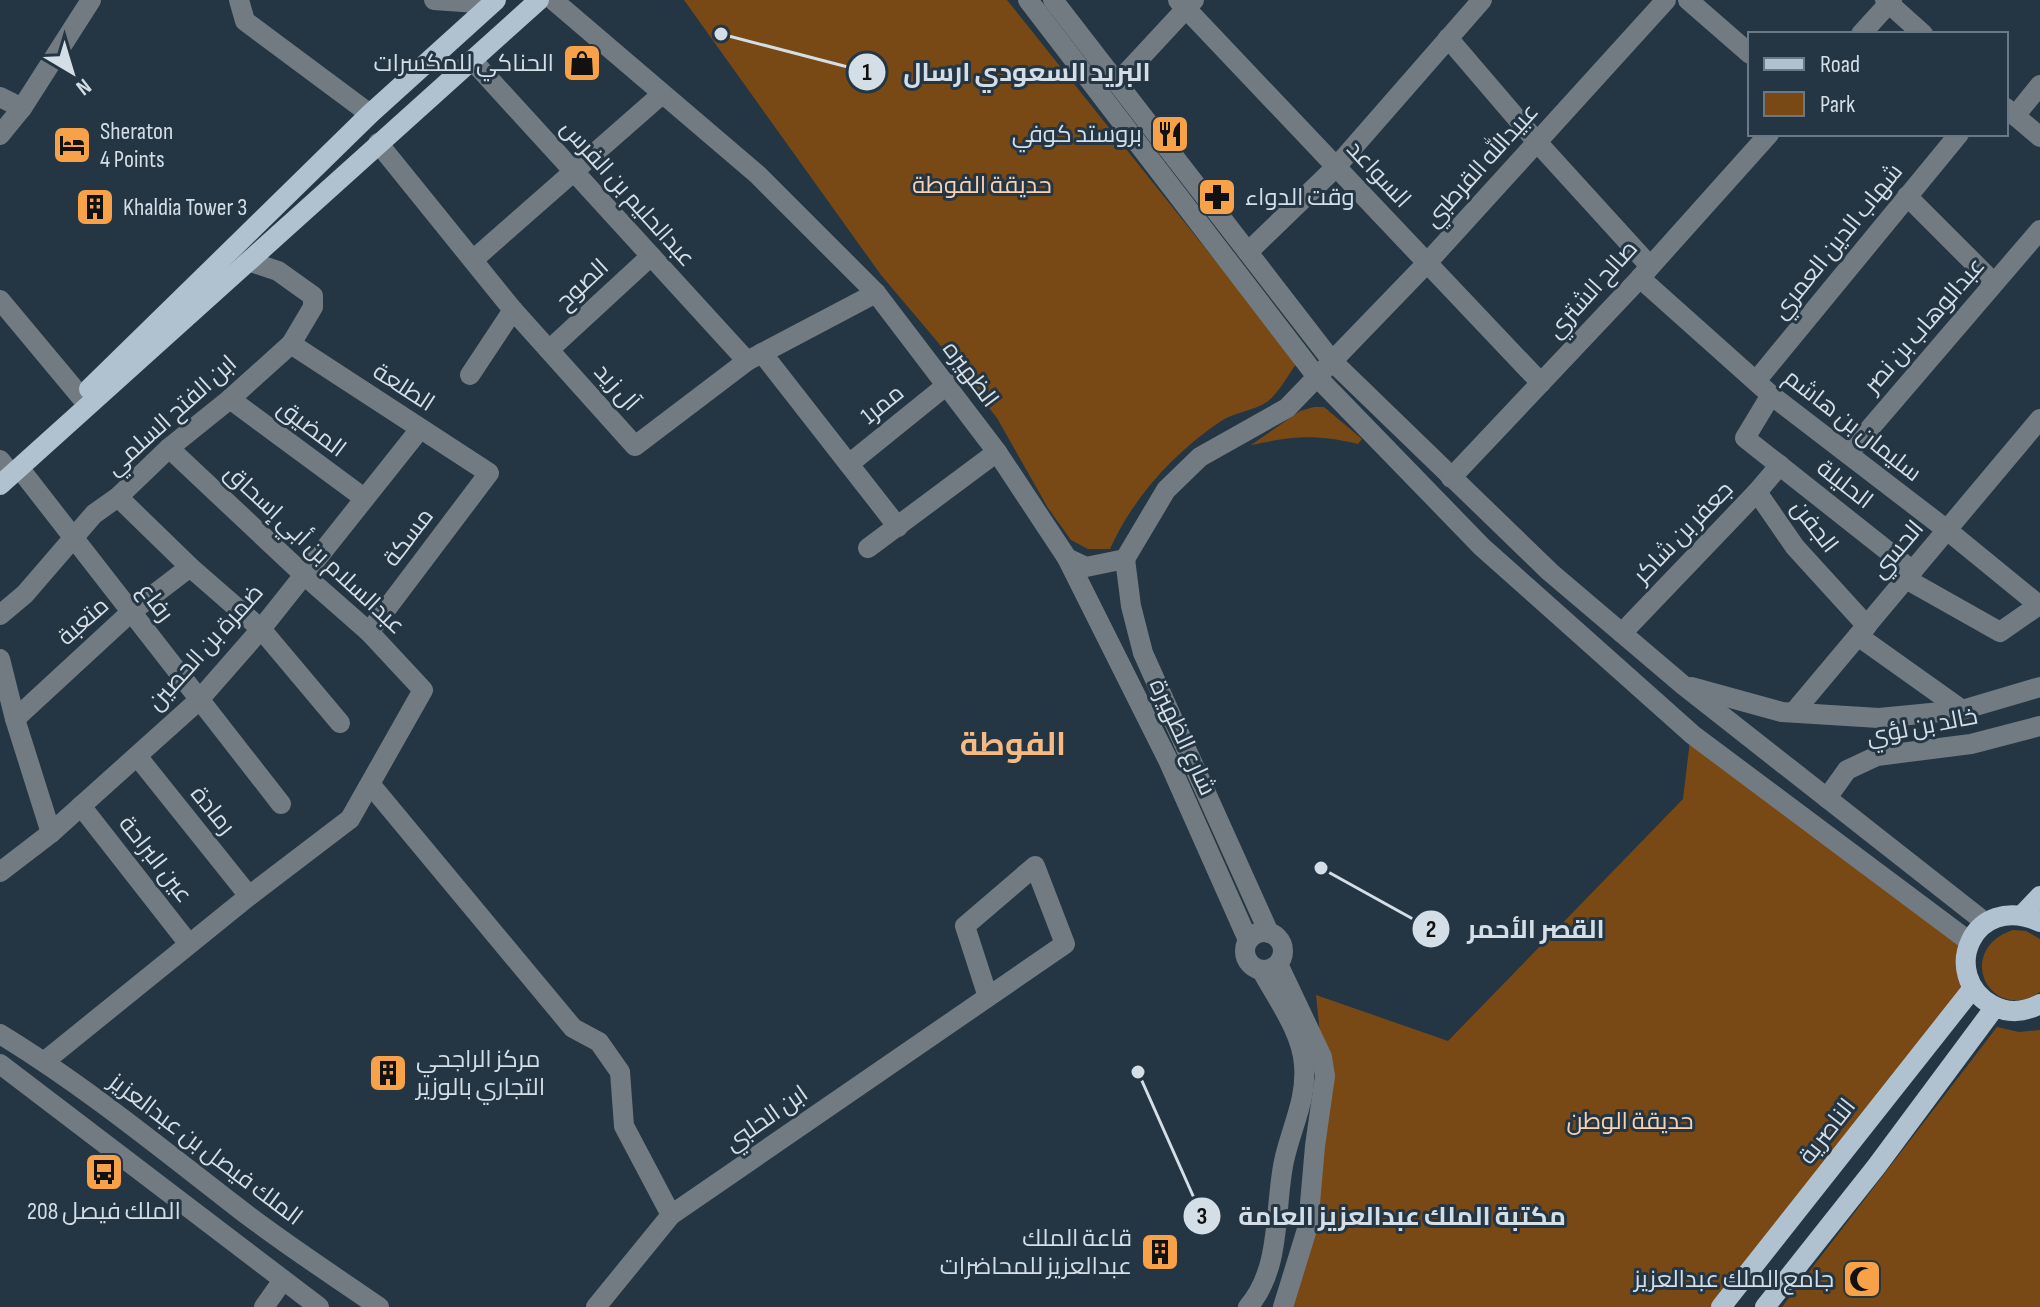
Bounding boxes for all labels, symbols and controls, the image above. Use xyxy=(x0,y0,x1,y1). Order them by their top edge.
north arrow xyxy=(32,32,112,112)
legend xyxy=(1748,32,2008,136)
shop icon: الحناكي للمكسرات xyxy=(561,42,603,84)
callout: البريد السعودي ارسال xyxy=(847,47,1166,97)
place label: الحناكي للمكسرات xyxy=(373,49,554,82)
text: Road xyxy=(1820,50,1860,79)
text: 1 xyxy=(862,58,872,87)
text: البريد السعودي ارسال xyxy=(903,58,1151,93)
text: N xyxy=(70,72,96,101)
text: Park xyxy=(1820,90,1855,119)
street label: عبيدالله القرطبي xyxy=(1417,96,1548,236)
restaurant icon: بروستد كوفي xyxy=(1149,113,1191,155)
street label: عبدالحليم بن الفرس xyxy=(553,114,701,273)
place label: Sheraton 4 Points xyxy=(100,117,173,174)
place label: بروستد كوفي xyxy=(1012,120,1142,153)
hotel icon: Sheraton 4 Points xyxy=(51,124,93,166)
street label: السواعد xyxy=(1340,135,1417,214)
street label: شهاب الدين العمري xyxy=(1766,158,1911,327)
park label: حديقة الفوطة xyxy=(912,171,1052,200)
pharmacy icon: وقت الدواء xyxy=(1196,176,1238,218)
place label: وقت الدواء xyxy=(1245,183,1355,212)
building icon: Khaldia Tower 3 xyxy=(74,186,116,228)
place label: Khaldia Tower 3 xyxy=(123,193,247,222)
street label: صالح الشتري xyxy=(1541,234,1646,346)
street label: عبدالوهاب بن نصر xyxy=(1856,252,1991,401)
street label: الصوح xyxy=(550,253,615,317)
street label: الظهيره xyxy=(936,336,1005,413)
street label: ابن الفتح السلمي xyxy=(100,349,245,485)
street label: الطلعة xyxy=(368,357,440,418)
street label: آل زيد xyxy=(588,358,646,417)
street label: سليمان بن هاشم xyxy=(1778,363,1927,489)
street label: ممر1 xyxy=(855,378,910,431)
street label: المضيق xyxy=(272,393,352,464)
street label: الحليلة xyxy=(1811,454,1879,515)
street label: عبدالسلام بن أبي إسحاق xyxy=(216,457,412,643)
street label: جعفر بن شاكر xyxy=(1626,475,1739,591)
street label: الجفن xyxy=(1785,494,1844,559)
street label: مسكة xyxy=(377,502,440,572)
street label: الحسي xyxy=(1865,514,1932,586)
street label: رفاع xyxy=(131,577,180,628)
street label: ضمرة بن الحصين xyxy=(141,578,270,716)
street label: متعبة xyxy=(52,591,115,652)
street label: شارع الظهيرة xyxy=(1142,674,1222,801)
street label: خالد بن لؤي xyxy=(1864,702,1981,754)
district label: الفوطة xyxy=(960,726,1066,765)
street label: رمادة xyxy=(184,780,241,841)
street label: عين البراحة xyxy=(113,810,199,909)
callout: القصر الأحمر xyxy=(1411,904,1620,954)
text: 2 xyxy=(1426,915,1436,944)
text: القصر الأحمر xyxy=(1466,915,1605,946)
place label: مركز الراجحي التجاري بالوزير xyxy=(414,1045,545,1105)
building icon: مركز الراجحي التجاري بالوزير xyxy=(367,1052,409,1094)
street label: الملك فيصل بن عبدالعزيز xyxy=(102,1066,308,1232)
street label: ابن الحلبي xyxy=(719,1079,816,1161)
street label: الناصرية xyxy=(1793,1093,1862,1170)
park label: حديقة الوطن xyxy=(1566,1107,1694,1136)
bus stop icon: الملك فيصل 208 xyxy=(83,1151,125,1193)
callout: مكتبة الملك عبدالعزيز العامة xyxy=(1182,1191,1582,1241)
place label: الملك فيصل 208 xyxy=(27,1197,181,1226)
text: 3 xyxy=(1197,1202,1207,1231)
text: مكتبة الملك عبدالعزيز العامة xyxy=(1238,1202,1566,1233)
place label: قاعة الملك عبدالعزيز للمحاضرات xyxy=(940,1224,1132,1281)
building icon: قاعة الملك عبدالعزيز للمحاضرات xyxy=(1139,1231,1181,1273)
mosque icon: جامع الملك عبدالعزيز xyxy=(1841,1258,1883,1300)
place label: جامع الملك عبدالعزيز xyxy=(1632,1265,1834,1295)

